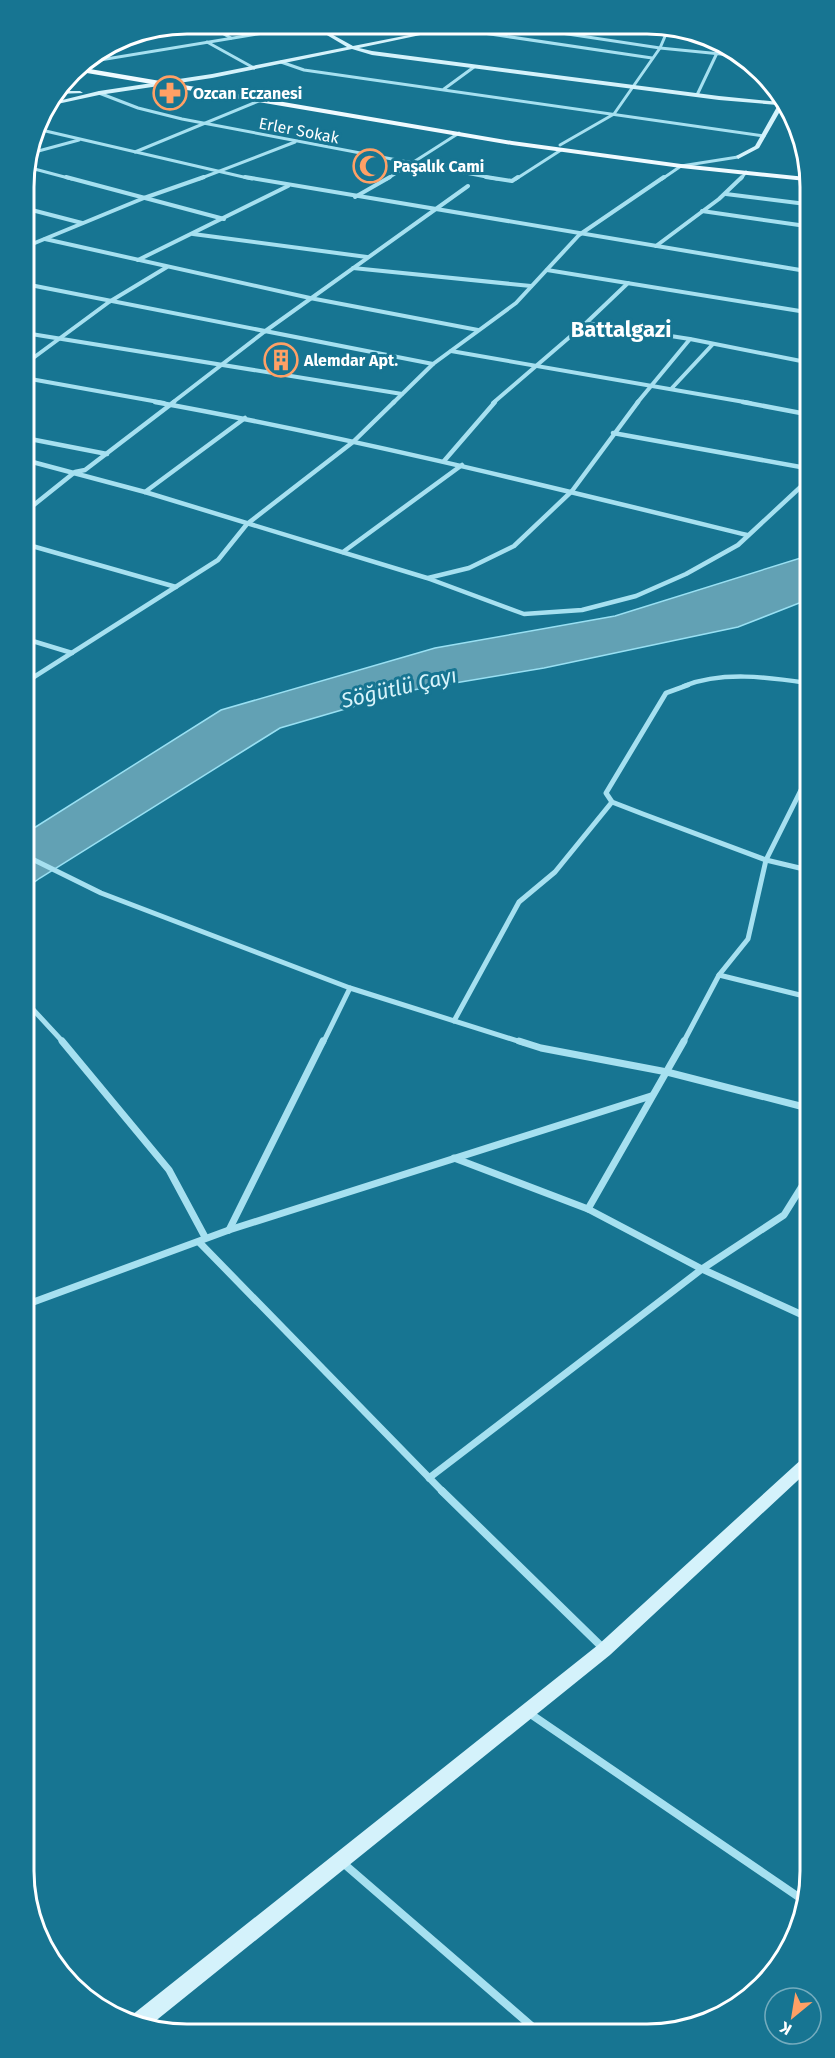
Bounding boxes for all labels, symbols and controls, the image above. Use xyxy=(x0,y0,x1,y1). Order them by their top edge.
pharmacy icon: Ozcan Eczanesi xyxy=(152,75,188,111)
place label: Ozcan Eczanesi xyxy=(193,84,302,103)
street label: Erler Sokak xyxy=(257,113,341,148)
mosque icon: Paşalık Cami xyxy=(352,148,388,184)
place label: Paşalık Cami xyxy=(393,157,484,177)
district label: Battalgazi xyxy=(571,316,671,343)
building icon: Alemdar Apt. xyxy=(263,342,299,378)
place label: Alemdar Apt. xyxy=(303,351,398,370)
water label: Söğütlü Çayı xyxy=(338,662,459,714)
north arrow xyxy=(763,1986,823,2046)
text: K xyxy=(776,2017,795,2039)

